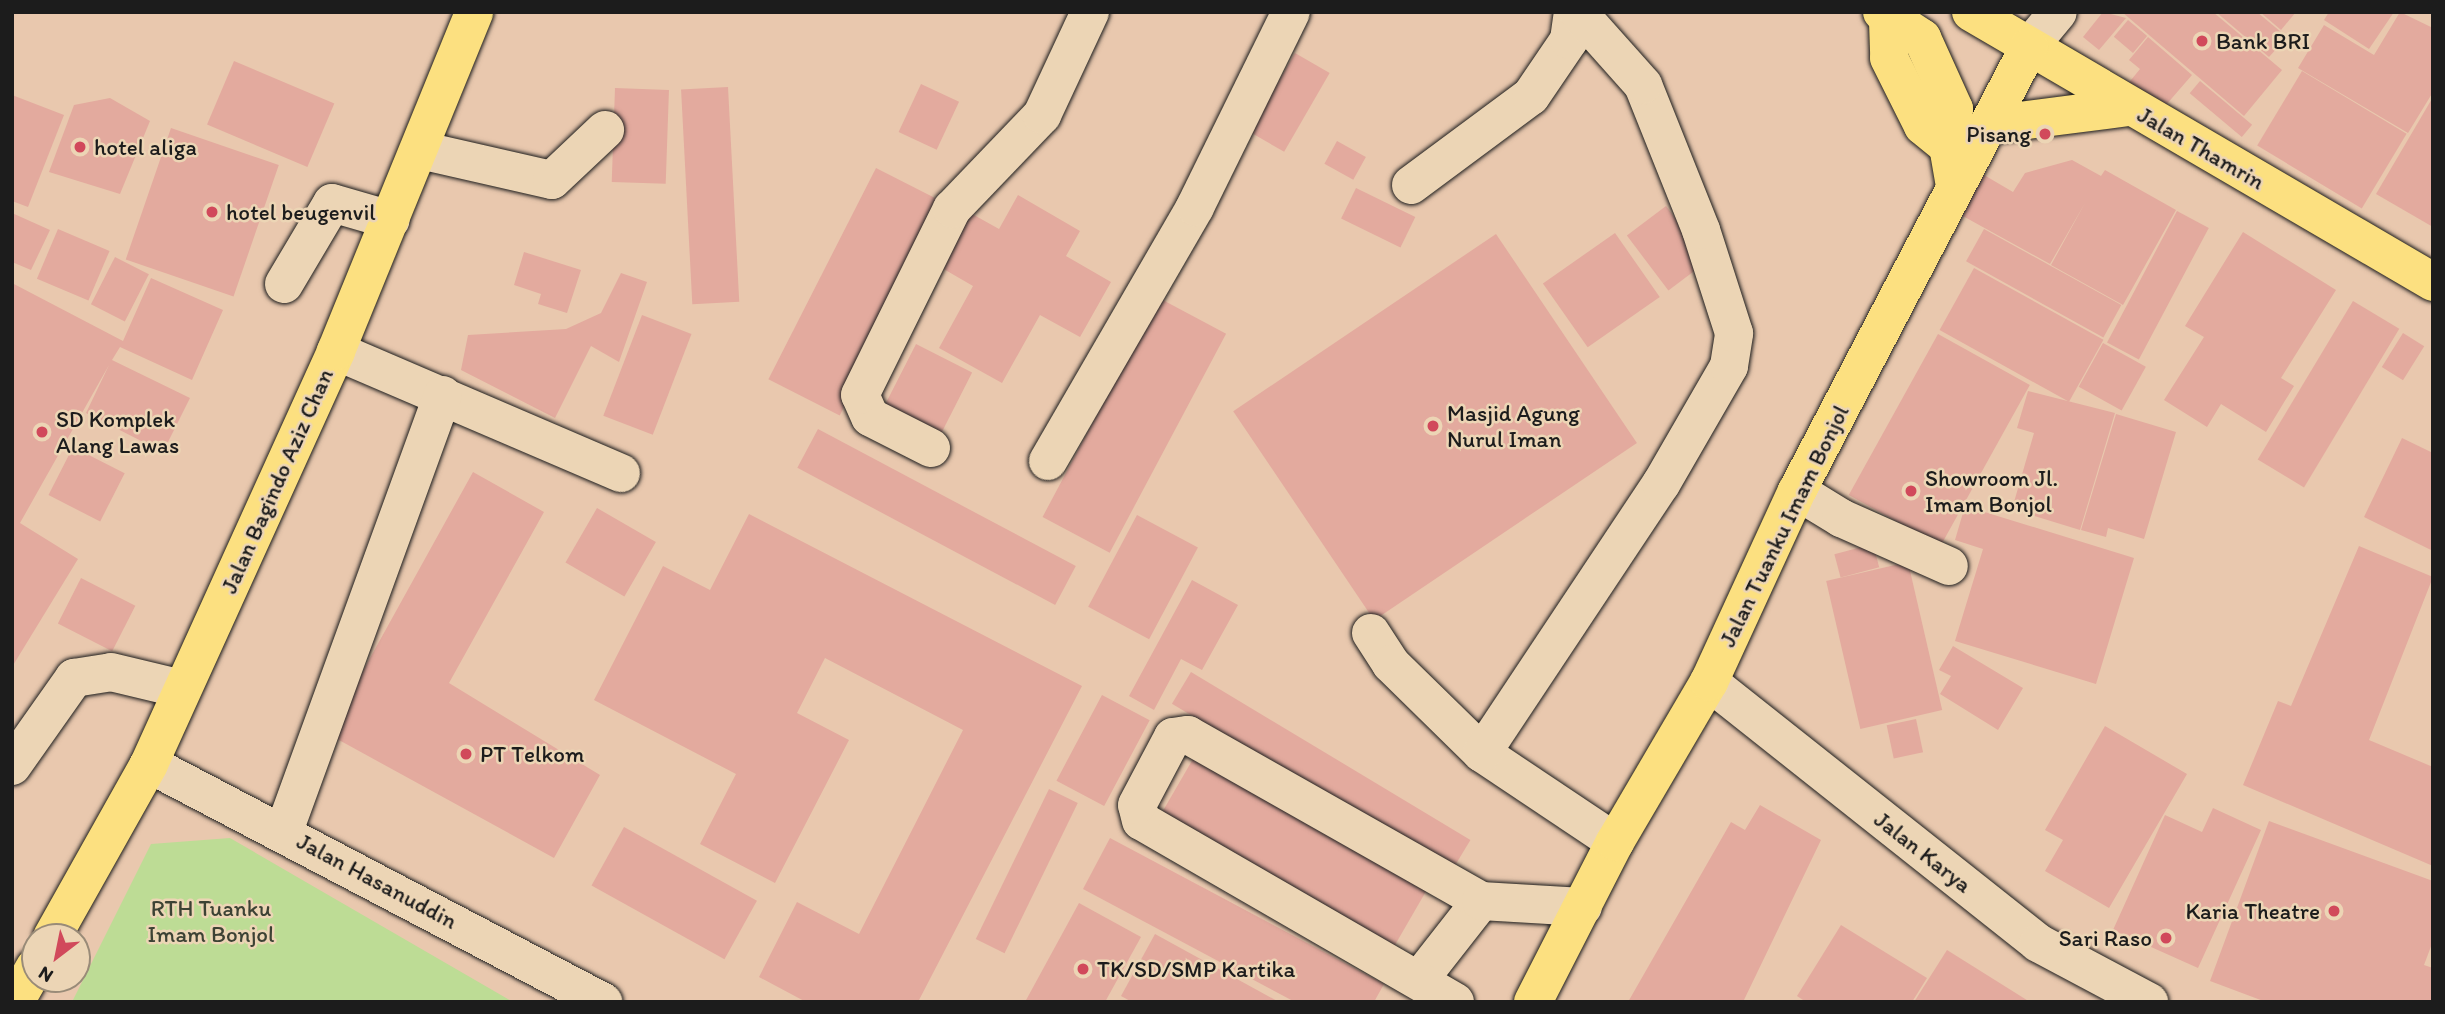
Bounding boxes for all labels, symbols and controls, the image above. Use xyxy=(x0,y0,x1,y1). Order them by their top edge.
place label: Bank BRI xyxy=(2216,27,2310,55)
marker: Bank BRI xyxy=(2194,33,2210,49)
street label: Jalan Thamrin xyxy=(2133,101,2269,195)
place label: Pisang xyxy=(1966,120,2031,148)
marker: Pisang xyxy=(2037,126,2053,142)
place label: hotel aliga xyxy=(94,133,197,161)
marker: hotel aliga xyxy=(72,139,88,155)
place label: hotel beugenvil xyxy=(226,198,376,226)
marker: hotel beugenvil xyxy=(204,204,220,220)
street label: Jalan Bagindo Aziz Chan xyxy=(215,365,339,597)
place label: Masjid Agung Nurul Iman xyxy=(1447,399,1580,453)
street label: Jalan Tuanku Imam Bonjol xyxy=(1714,402,1854,650)
place label: SD Komplek Alang Lawas xyxy=(56,405,179,459)
marker: Masjid Agung Nurul Iman xyxy=(1425,418,1441,434)
marker: SD Komplek Alang Lawas xyxy=(34,424,50,440)
place label: Showroom Jl. Imam Bonjol xyxy=(1925,464,2058,518)
marker: Showroom Jl. Imam Bonjol xyxy=(1903,483,1919,499)
place label: PT Telkom xyxy=(480,740,582,768)
marker: PT Telkom xyxy=(458,746,474,762)
street label: Jalan Karya xyxy=(1869,805,1977,899)
street label: Jalan Hasanuddin xyxy=(293,828,461,934)
park label: RTH Tuanku Imam Bonjol xyxy=(147,894,275,948)
place label: Karia Theatre xyxy=(2185,897,2320,925)
marker: Karia Theatre xyxy=(2326,903,2342,919)
north arrow xyxy=(21,923,91,993)
place label: Sari Raso xyxy=(2059,924,2152,952)
marker: Sari Raso xyxy=(2158,930,2174,946)
place label: TK/SD/SMP Kartika xyxy=(1097,955,1295,983)
text: N xyxy=(34,961,57,988)
marker: TK/SD/SMP Kartika xyxy=(1075,961,1091,977)

